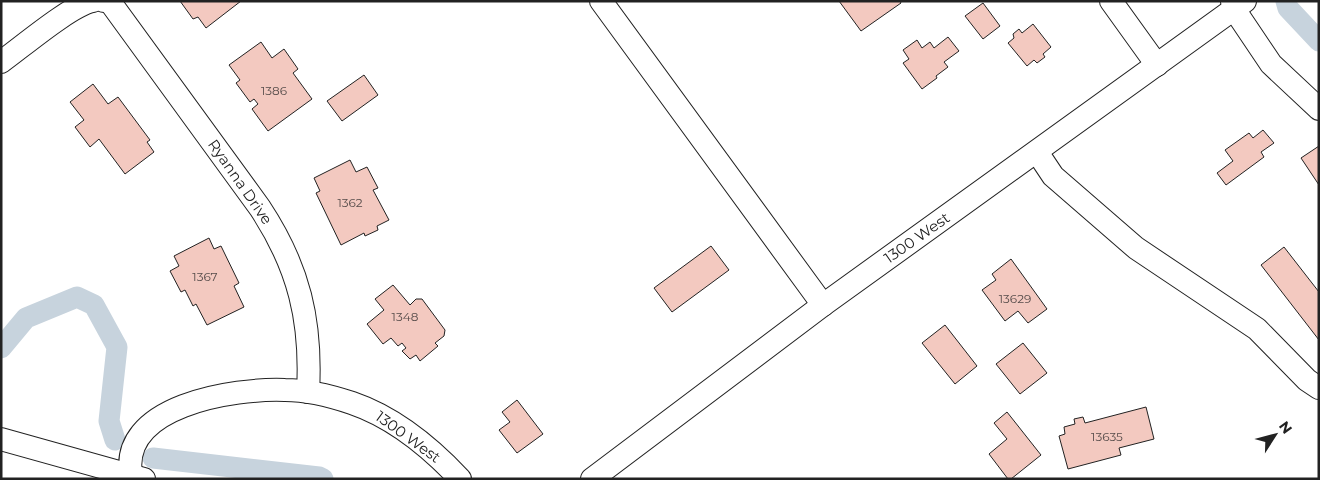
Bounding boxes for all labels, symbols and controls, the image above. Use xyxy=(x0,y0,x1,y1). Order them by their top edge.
house number: 1386 xyxy=(261,83,287,98)
street label: Ryanna Drive xyxy=(204,135,277,228)
house number: 1362 xyxy=(337,195,363,210)
street label: 1300 West xyxy=(880,208,953,267)
house number: 1367 xyxy=(192,269,218,284)
house number: 13629 xyxy=(999,291,1031,306)
house number: 1348 xyxy=(392,309,419,324)
street label: 1300 West xyxy=(372,407,445,467)
north arrow xyxy=(1250,410,1300,460)
text: N xyxy=(1275,417,1296,437)
house number: 13635 xyxy=(1091,429,1123,444)

